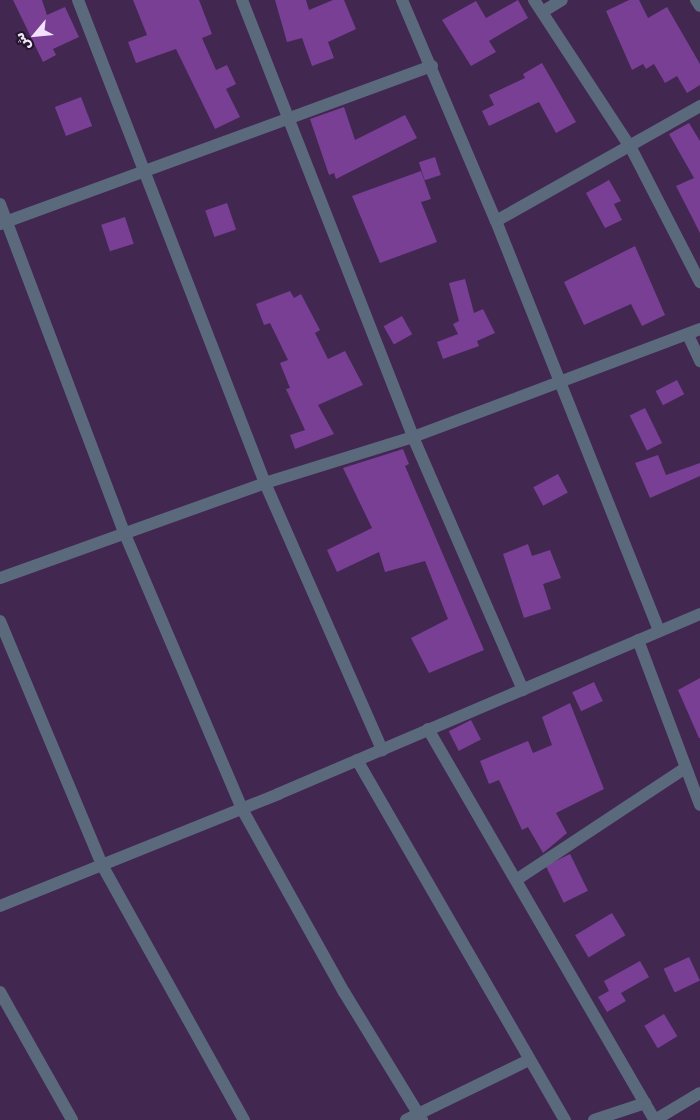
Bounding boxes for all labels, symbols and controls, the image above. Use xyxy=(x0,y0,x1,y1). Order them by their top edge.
north arrow xyxy=(10,10,60,60)
text: ش xyxy=(10,30,33,54)

